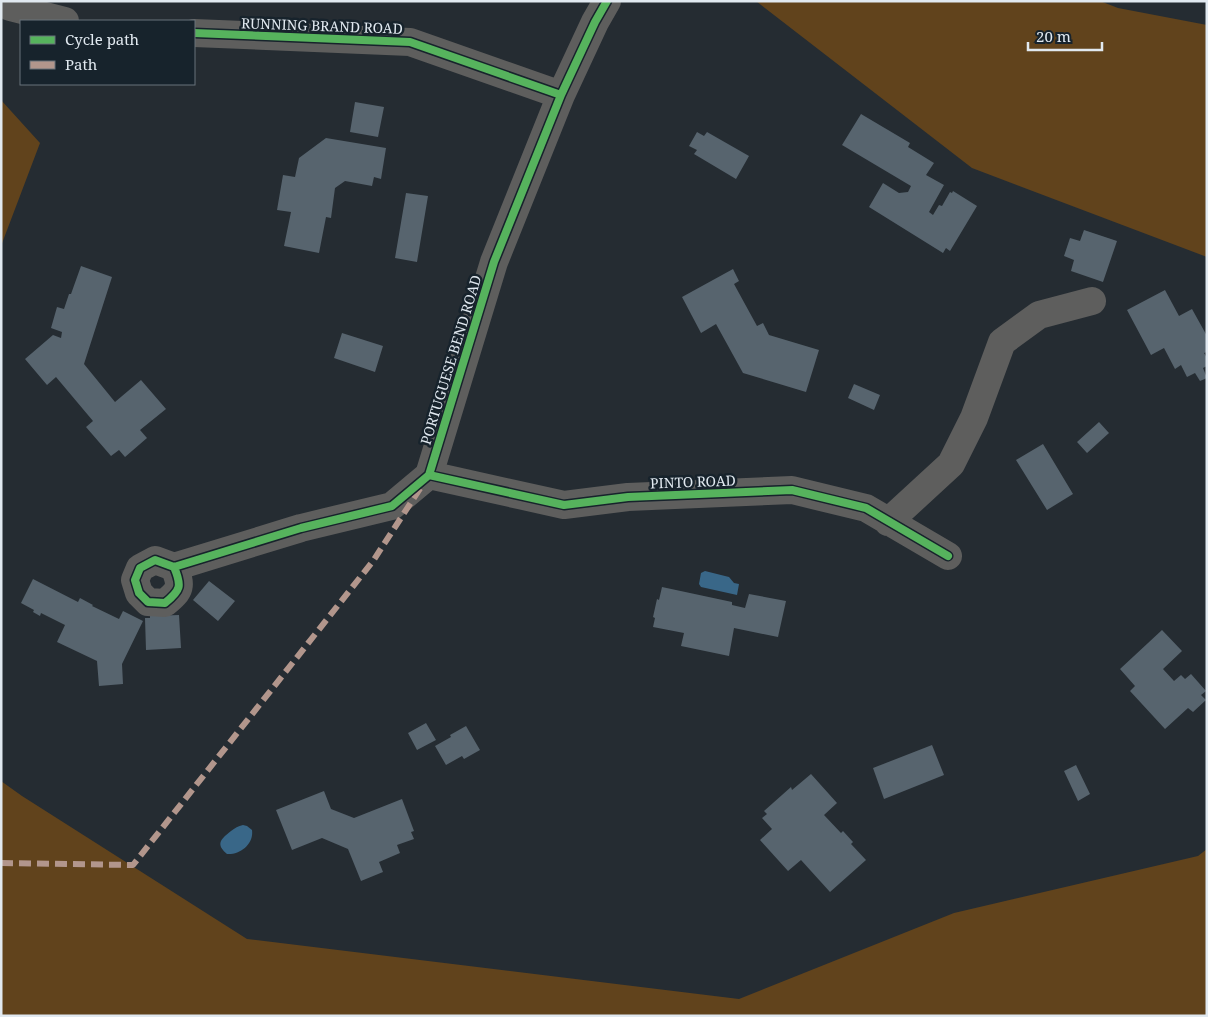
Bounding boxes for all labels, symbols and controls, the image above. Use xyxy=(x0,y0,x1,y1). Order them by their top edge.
street label: RUNNING BRAND ROAD xyxy=(241,13,403,38)
legend xyxy=(20,20,195,85)
scale bar xyxy=(1028,20,1102,52)
text: 20 m xyxy=(1036,26,1071,46)
text: Cycle path xyxy=(65,29,140,49)
text: Path xyxy=(65,54,98,74)
street label: PORTUGUESE BEND ROAD xyxy=(416,273,485,447)
street label: PINTO ROAD xyxy=(650,471,736,492)

